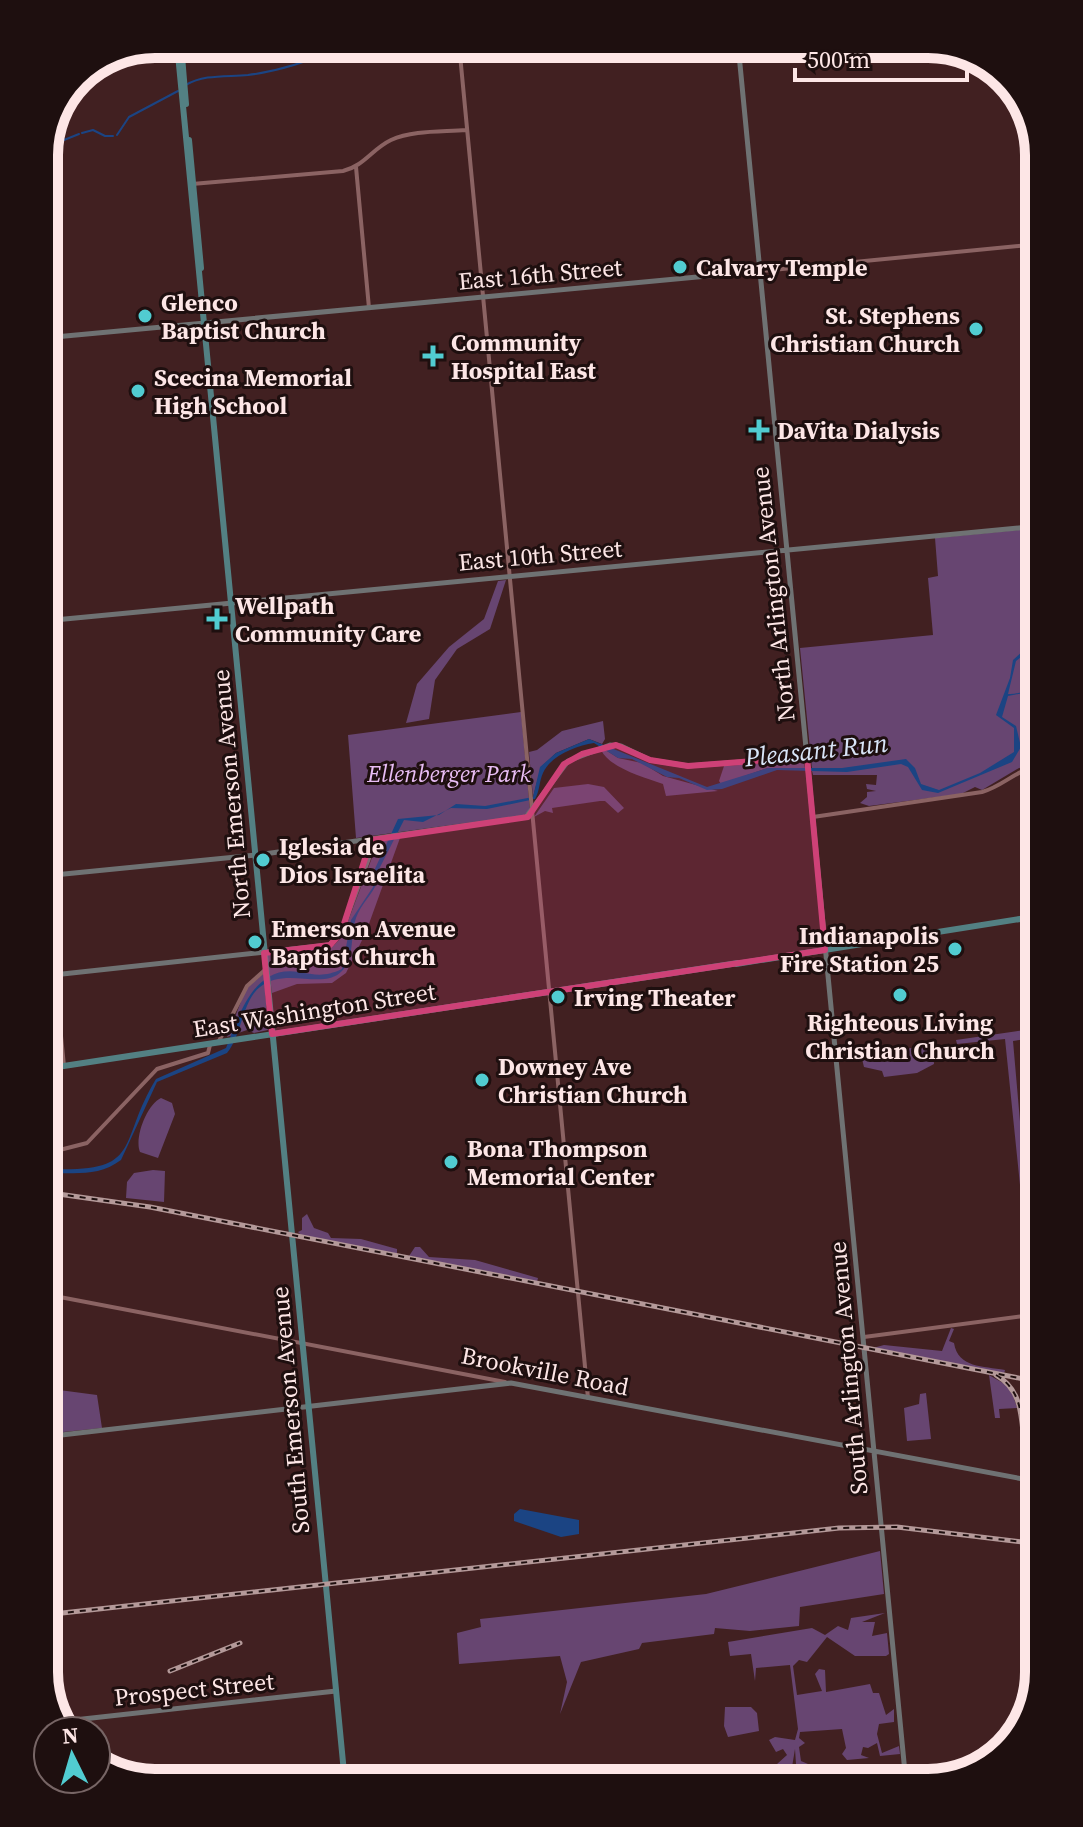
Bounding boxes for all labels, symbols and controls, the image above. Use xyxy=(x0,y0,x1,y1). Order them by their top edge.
scale bar xyxy=(795,32,967,82)
text: 500 m xyxy=(807,43,870,76)
street label: East 16th Street xyxy=(457,250,623,298)
place label: Calvary Temple xyxy=(696,251,867,284)
marker: Calvary Temple xyxy=(671,258,689,276)
place label: Glenco Baptist Church xyxy=(161,286,326,347)
place label: St. Stephens Christian Church xyxy=(770,299,960,360)
marker: Glenco Baptist Church xyxy=(136,307,154,325)
marker: St. Stephens Christian Church xyxy=(967,320,985,338)
place label: Community Hospital East xyxy=(451,326,596,387)
marker: Community Hospital East xyxy=(422,345,444,367)
place label: Scecina Memorial High School xyxy=(154,361,352,422)
marker: Scecina Memorial High School xyxy=(129,382,147,400)
place label: DaVita Dialysis xyxy=(777,414,940,447)
marker: DaVita Dialysis xyxy=(748,419,770,441)
street label: North Arlington Avenue xyxy=(743,465,803,723)
street label: East 10th Street xyxy=(457,531,623,579)
place label: Wellpath Community Care xyxy=(235,589,421,650)
marker: Wellpath Community Care xyxy=(206,608,228,630)
street label: North Emerson Avenue xyxy=(204,668,258,920)
water label: Pleasant Run xyxy=(742,725,890,776)
park label: Ellenberger Park xyxy=(366,757,532,790)
place label: Iglesia de Dios Israelita xyxy=(279,830,425,891)
marker: Iglesia de Dios Israelita xyxy=(254,851,272,869)
place label: Emerson Avenue Baptist Church xyxy=(271,912,456,973)
place label: Indianapolis Fire Station 25 xyxy=(780,919,939,980)
marker: Emerson Avenue Baptist Church xyxy=(246,933,264,951)
marker: Indianapolis Fire Station 25 xyxy=(946,940,964,958)
street label: East Washington Street xyxy=(190,974,438,1045)
place label: Irving Theater xyxy=(574,981,736,1014)
marker: Righteous Living Christian Church xyxy=(891,986,909,1004)
marker: Irving Theater xyxy=(549,988,567,1006)
place label: Righteous Living Christian Church xyxy=(805,1006,995,1067)
place label: Downey Ave Christian Church xyxy=(498,1050,688,1111)
marker: Downey Ave Christian Church xyxy=(473,1071,491,1089)
place label: Bona Thompson Memorial Center xyxy=(467,1132,655,1193)
marker: Bona Thompson Memorial Center xyxy=(442,1153,460,1171)
street label: South Arlington Avenue xyxy=(820,1240,876,1496)
street label: South Emerson Avenue xyxy=(263,1285,317,1535)
street label: Brookville Road xyxy=(458,1339,632,1403)
street label: Prospect Street xyxy=(112,1664,276,1714)
north arrow xyxy=(32,1715,112,1795)
text: N xyxy=(61,1719,80,1751)

